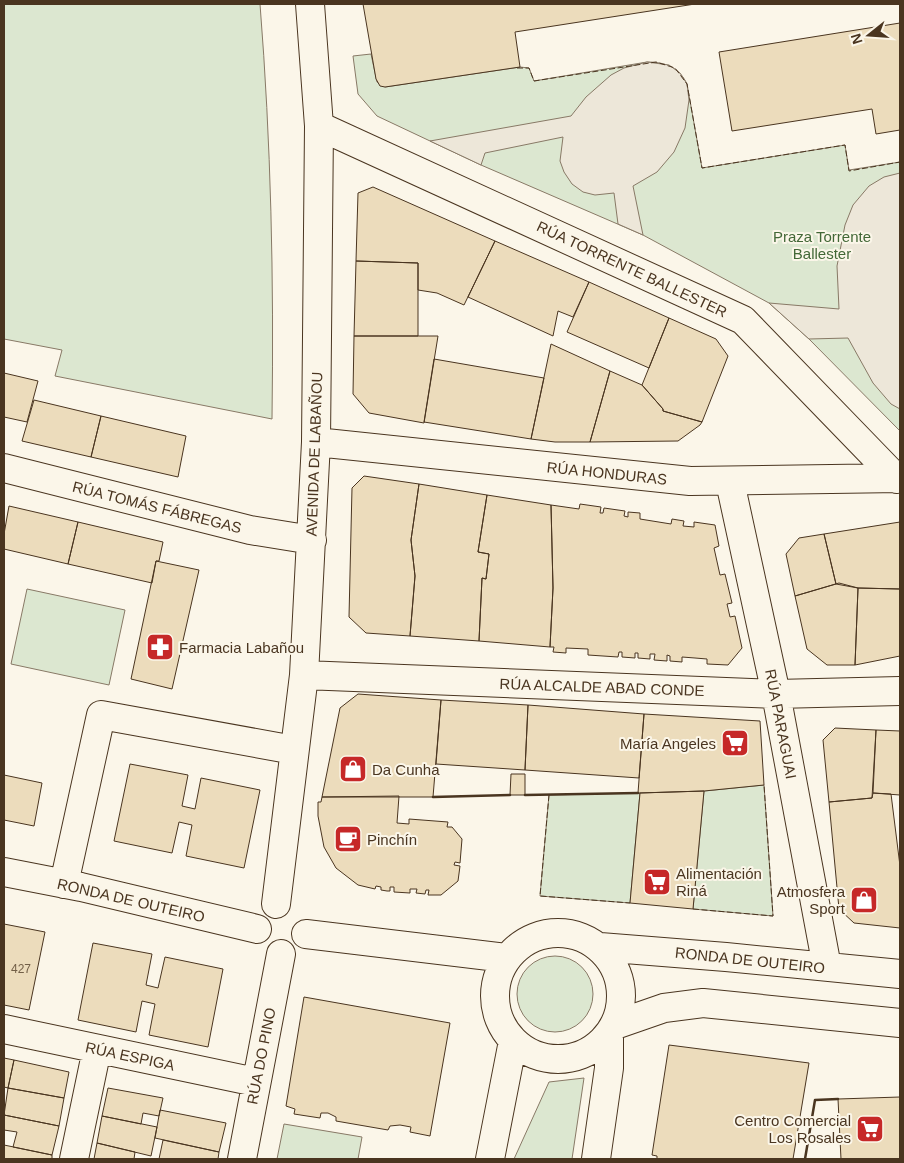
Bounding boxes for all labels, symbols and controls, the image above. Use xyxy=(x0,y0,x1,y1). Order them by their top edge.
north arrow xyxy=(844,10,894,60)
text: N xyxy=(847,32,866,46)
street label: RÚA TORRENTE BALLESTER xyxy=(534,217,730,321)
park label: Praza Torrente Ballester xyxy=(773,228,871,262)
street label: AVENIDA DE LABAÑOU xyxy=(303,371,325,537)
street label: RÚA HONDURAS xyxy=(546,458,668,488)
street label: RÚA TOMÁS FÁBREGAS xyxy=(71,478,243,536)
pharmacy icon: Farmacia Labañou xyxy=(145,632,175,662)
place label: Farmacia Labañou xyxy=(179,639,304,656)
street label: RÚA PARAGUAI xyxy=(762,668,800,780)
street label: RÚA ALCALDE ABAD CONDE xyxy=(499,675,705,699)
supermarket icon: María Angeles xyxy=(720,728,750,758)
place label: María Angeles xyxy=(620,735,716,752)
shop icon: Da Cunha xyxy=(338,754,368,784)
place label: Da Cunha xyxy=(372,761,440,778)
cafe icon: Pinchín xyxy=(333,824,363,854)
place label: Pinchín xyxy=(367,831,417,848)
place label: Alimentación Riná xyxy=(676,865,762,899)
supermarket icon: Alimentación Riná xyxy=(642,867,672,897)
street label: RONDA DE OUTEIRO xyxy=(56,875,206,925)
place label: Atmosfera Sport xyxy=(777,883,846,917)
shop icon: Atmosfera Sport xyxy=(849,885,879,915)
street label: RONDA DE OUTEIRO xyxy=(674,944,826,976)
house number: 427 xyxy=(11,962,31,976)
street label: RÚA DO PINO xyxy=(243,1006,279,1106)
street label: RÚA ESPIGA xyxy=(84,1038,176,1074)
place label: Centro Comercial Los Rosales xyxy=(734,1112,851,1146)
supermarket icon: Centro Comercial Los Rosales xyxy=(855,1114,885,1144)

